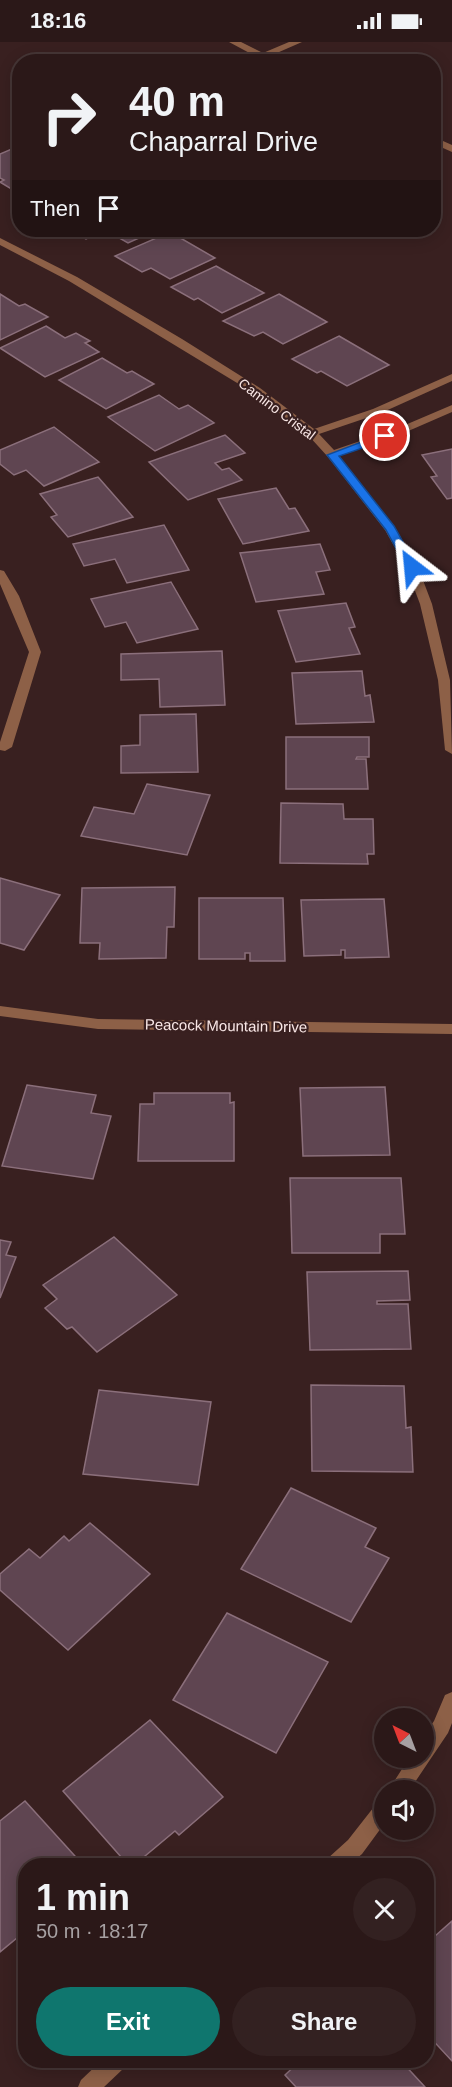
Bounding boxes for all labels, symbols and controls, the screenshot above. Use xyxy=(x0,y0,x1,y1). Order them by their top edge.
text: 18:16 xyxy=(30,8,86,33)
icon: right xyxy=(30,78,108,156)
text: 40 m xyxy=(129,78,225,125)
text: Chaparral Drive xyxy=(129,127,318,157)
icon: arrive xyxy=(92,192,125,225)
text: Then xyxy=(30,196,80,221)
street label: Camino Cristal xyxy=(236,375,318,443)
pin xyxy=(359,410,410,461)
icon: arrive xyxy=(368,419,401,452)
position arrow xyxy=(380,535,444,599)
street label: Peacock Mountain Drive xyxy=(145,1016,307,1035)
north arrow xyxy=(374,1708,434,1768)
map controls xyxy=(374,1708,434,1840)
button: sound xyxy=(374,1780,434,1840)
text: 1 min xyxy=(36,1877,130,1918)
button: close xyxy=(353,1878,416,1941)
text: 50 m · 18:17 xyxy=(36,1920,148,1942)
button: Exit xyxy=(36,1987,220,2056)
button: Share xyxy=(232,1987,416,2056)

